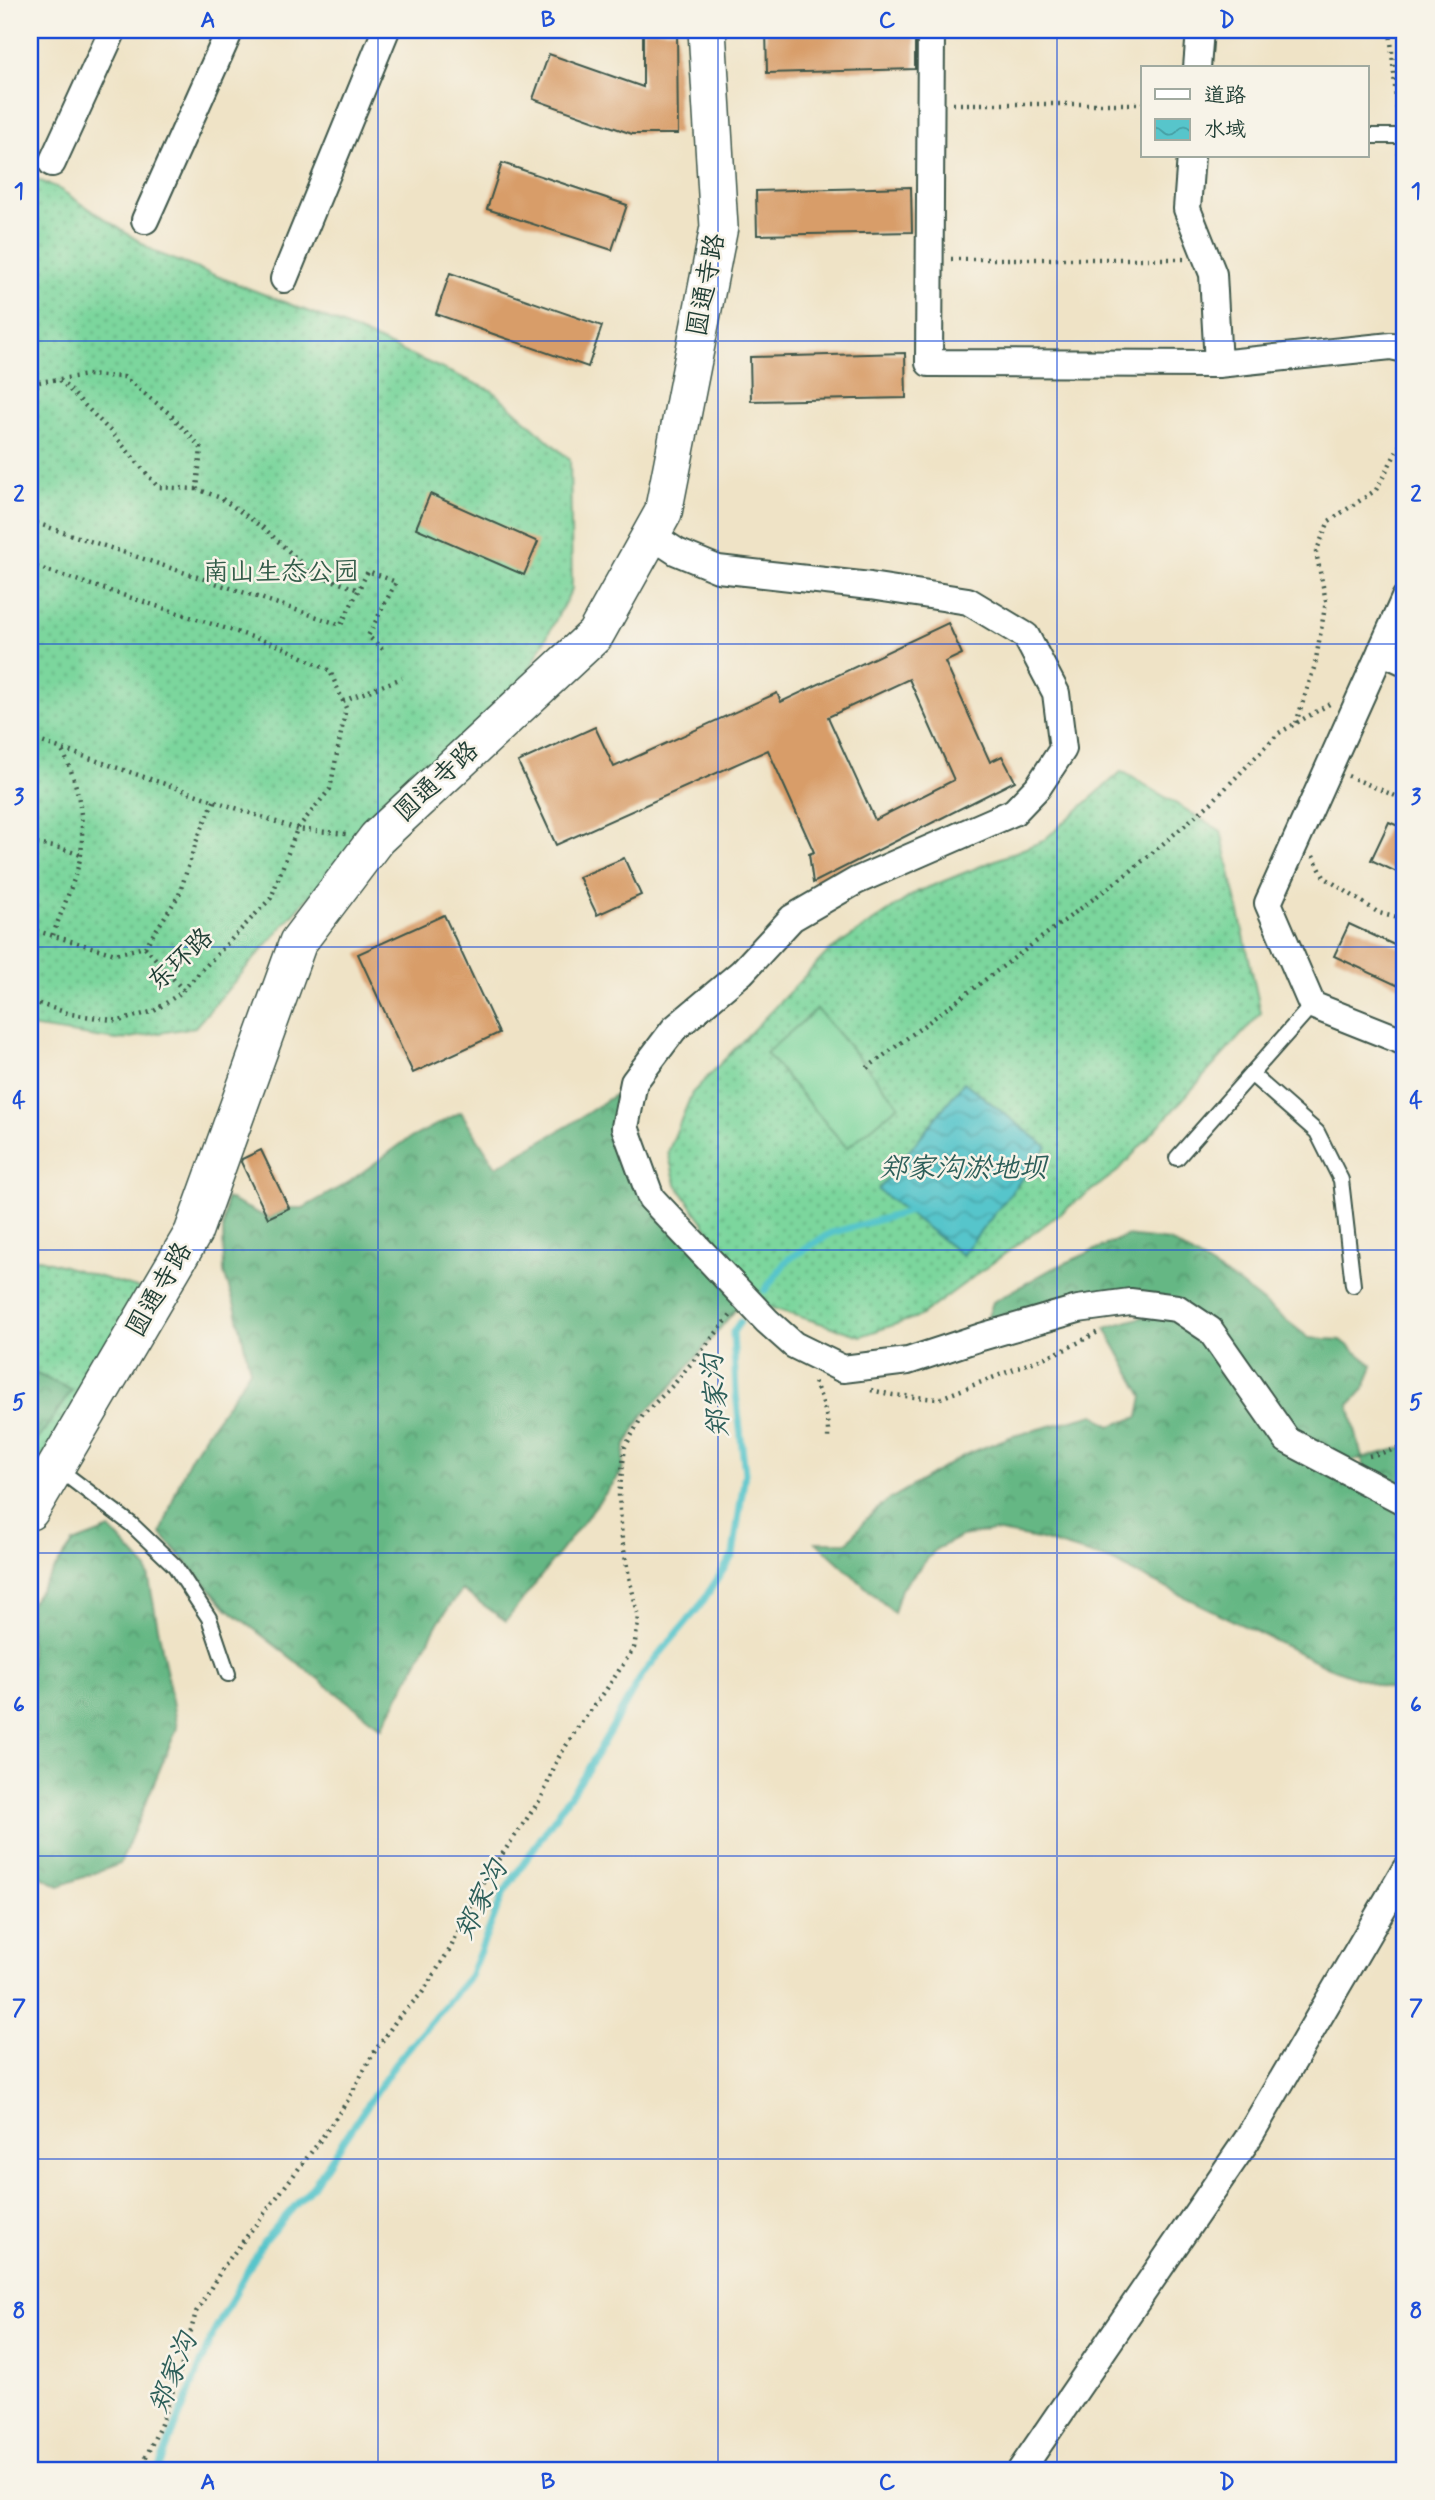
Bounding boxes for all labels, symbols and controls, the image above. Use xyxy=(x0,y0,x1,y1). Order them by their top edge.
text: A xyxy=(200,6,216,36)
text: B xyxy=(541,6,556,36)
text: C xyxy=(879,6,896,36)
text: D xyxy=(1219,6,1235,36)
legend xyxy=(1141,66,1368,158)
text: 道路 xyxy=(1204,82,1246,110)
text: 水域 xyxy=(1204,116,1246,144)
text: 1 xyxy=(14,177,24,207)
text: 1 xyxy=(1411,177,1421,207)
street label: 圆通寺路 xyxy=(680,231,734,339)
text: 2 xyxy=(13,480,25,510)
text: 2 xyxy=(1410,480,1422,510)
park label: 南山生态公园 xyxy=(203,556,359,590)
street label: 圆通寺路 xyxy=(387,734,487,830)
text: 3 xyxy=(14,783,25,813)
text: 3 xyxy=(1411,783,1422,813)
street label: 东环路 xyxy=(141,921,221,999)
text: 4 xyxy=(12,1086,26,1116)
text: 4 xyxy=(1409,1086,1423,1116)
water label: 郑家沟淤地坝 xyxy=(879,1151,1049,1188)
street label: 圆通寺路 xyxy=(119,1236,201,1344)
water label: 郑家沟 xyxy=(695,1351,739,1439)
text: 5 xyxy=(12,1388,26,1418)
text: 5 xyxy=(1409,1388,1423,1418)
text: 6 xyxy=(13,1691,25,1721)
text: 6 xyxy=(1410,1691,1422,1721)
water label: 郑家沟 xyxy=(447,1853,518,1947)
text: 7 xyxy=(12,1994,26,2024)
text: 7 xyxy=(1409,1994,1423,2024)
text: 8 xyxy=(13,2297,25,2327)
text: 8 xyxy=(1410,2297,1422,2327)
water label: 郑家沟 xyxy=(141,2326,208,2420)
text: A xyxy=(200,2468,216,2498)
text: B xyxy=(541,2468,556,2498)
text: C xyxy=(879,2468,896,2498)
text: D xyxy=(1219,2468,1235,2498)

